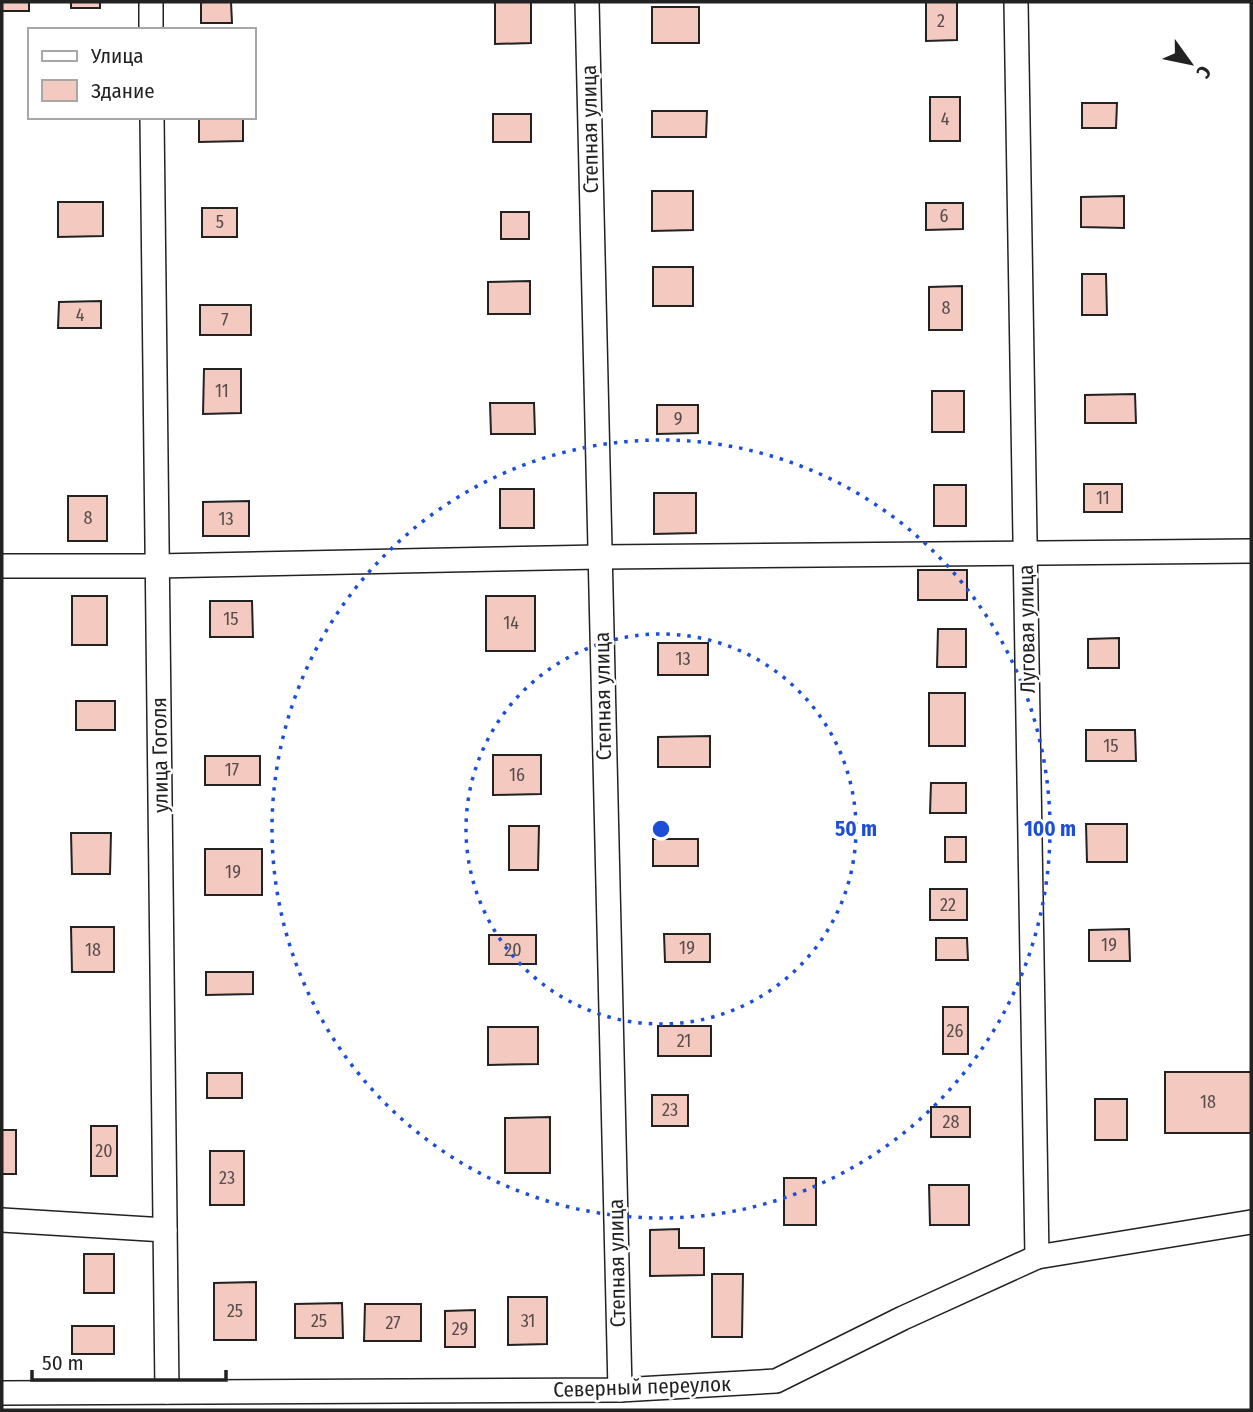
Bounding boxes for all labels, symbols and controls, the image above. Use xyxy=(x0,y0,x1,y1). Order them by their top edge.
house number: 2 xyxy=(937,10,945,32)
legend xyxy=(28,28,256,119)
north arrow xyxy=(1155,28,1225,98)
text: Улица xyxy=(90,43,144,69)
text: С xyxy=(1191,62,1216,82)
street label: Степная улица xyxy=(576,65,604,193)
text: Здание xyxy=(91,78,155,104)
house number: 4 xyxy=(941,108,950,130)
house number: 6 xyxy=(940,205,949,227)
house number: 5 xyxy=(216,211,224,233)
house number: 8 xyxy=(942,297,951,319)
house number: 4 xyxy=(76,304,85,326)
house number: 7 xyxy=(221,309,229,331)
house number: 11 xyxy=(215,380,229,402)
house number: 9 xyxy=(674,408,682,430)
house number: 11 xyxy=(1096,487,1110,509)
house number: 8 xyxy=(84,507,93,529)
house number: 13 xyxy=(218,508,234,530)
street label: Луговая улица xyxy=(1013,564,1041,694)
house number: 15 xyxy=(223,608,239,630)
house number: 14 xyxy=(503,612,519,634)
street label: Степная улица xyxy=(589,632,617,760)
house number: 13 xyxy=(675,648,691,670)
street label: улица Гоголя xyxy=(146,697,174,813)
house number: 15 xyxy=(1103,735,1119,757)
house number: 17 xyxy=(225,759,239,781)
house number: 16 xyxy=(509,764,525,786)
text: 50 m xyxy=(835,816,877,842)
text: 100 m xyxy=(1024,816,1076,842)
centre of rings xyxy=(649,817,673,841)
house number: 19 xyxy=(225,861,241,883)
house number: 22 xyxy=(940,894,956,916)
house number: 19 xyxy=(1101,934,1117,956)
house number: 19 xyxy=(679,937,695,959)
house number: 18 xyxy=(85,939,101,961)
house number: 20 xyxy=(504,939,522,961)
house number: 26 xyxy=(947,1020,964,1042)
house number: 21 xyxy=(677,1030,691,1052)
house number: 18 xyxy=(1200,1091,1216,1113)
house number: 23 xyxy=(662,1099,678,1121)
house number: 28 xyxy=(943,1111,959,1133)
house number: 20 xyxy=(95,1140,113,1162)
house number: 23 xyxy=(219,1167,235,1189)
street label: Степная улица xyxy=(603,1199,631,1327)
house number: 25 xyxy=(227,1300,243,1322)
house number: 25 xyxy=(311,1310,327,1332)
house number: 31 xyxy=(521,1310,535,1332)
house number: 27 xyxy=(385,1312,401,1334)
house number: 29 xyxy=(452,1318,468,1340)
scale bar xyxy=(32,1338,226,1382)
text: 50 m xyxy=(42,1350,84,1376)
street label: Северный переулок xyxy=(553,1371,731,1403)

